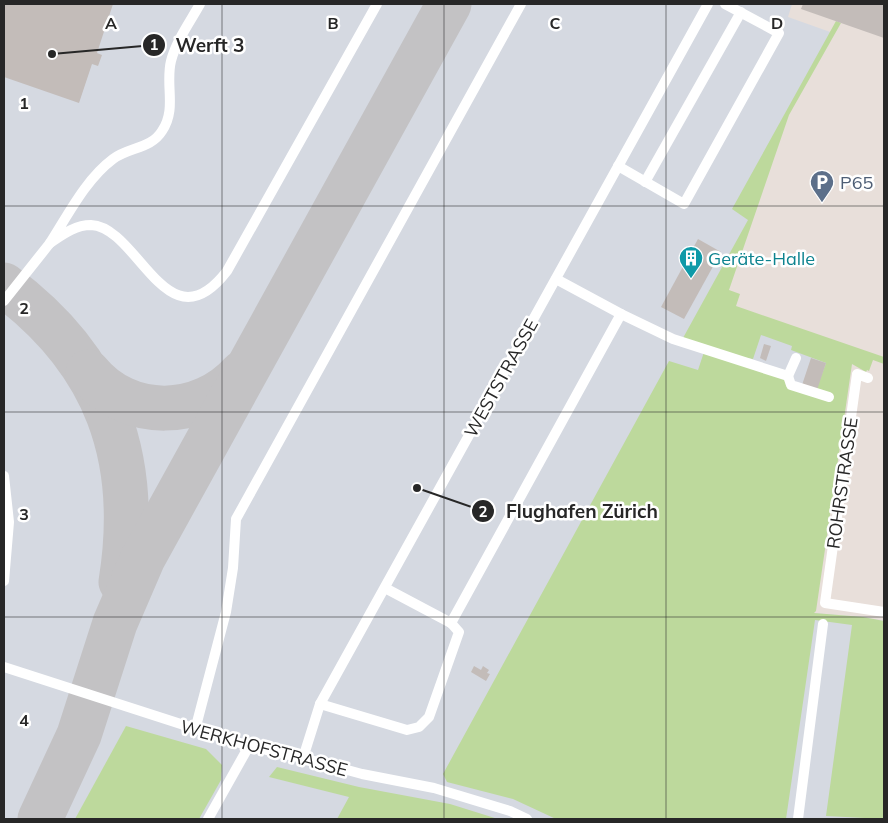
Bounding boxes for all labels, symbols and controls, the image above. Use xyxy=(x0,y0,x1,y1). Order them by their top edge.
text: A xyxy=(105,13,117,33)
text: B xyxy=(327,13,339,33)
text: C xyxy=(550,13,561,33)
text: D xyxy=(771,13,783,33)
callout: Werft 3 xyxy=(141,28,255,62)
text: Werft 3 xyxy=(176,33,244,57)
text: 1 xyxy=(149,35,159,54)
text: 1 xyxy=(19,93,29,113)
parking icon: P65 xyxy=(809,169,835,203)
place label: P65 xyxy=(840,171,874,194)
building icon: Geräte-Halle xyxy=(678,245,704,279)
place label: Geräte-Halle xyxy=(708,247,815,270)
text: 2 xyxy=(19,298,29,318)
street label: WESTSTRASSE xyxy=(459,315,543,441)
street label: ROHRSTRASSE xyxy=(821,416,863,550)
callout: Flughafen Zürich xyxy=(471,494,668,528)
text: Flughafen Zürich xyxy=(506,499,658,523)
text: 2 xyxy=(478,502,488,521)
text: 3 xyxy=(19,504,29,524)
text: 4 xyxy=(19,710,29,730)
street label: WERKHOFSTRASSE xyxy=(178,715,350,781)

